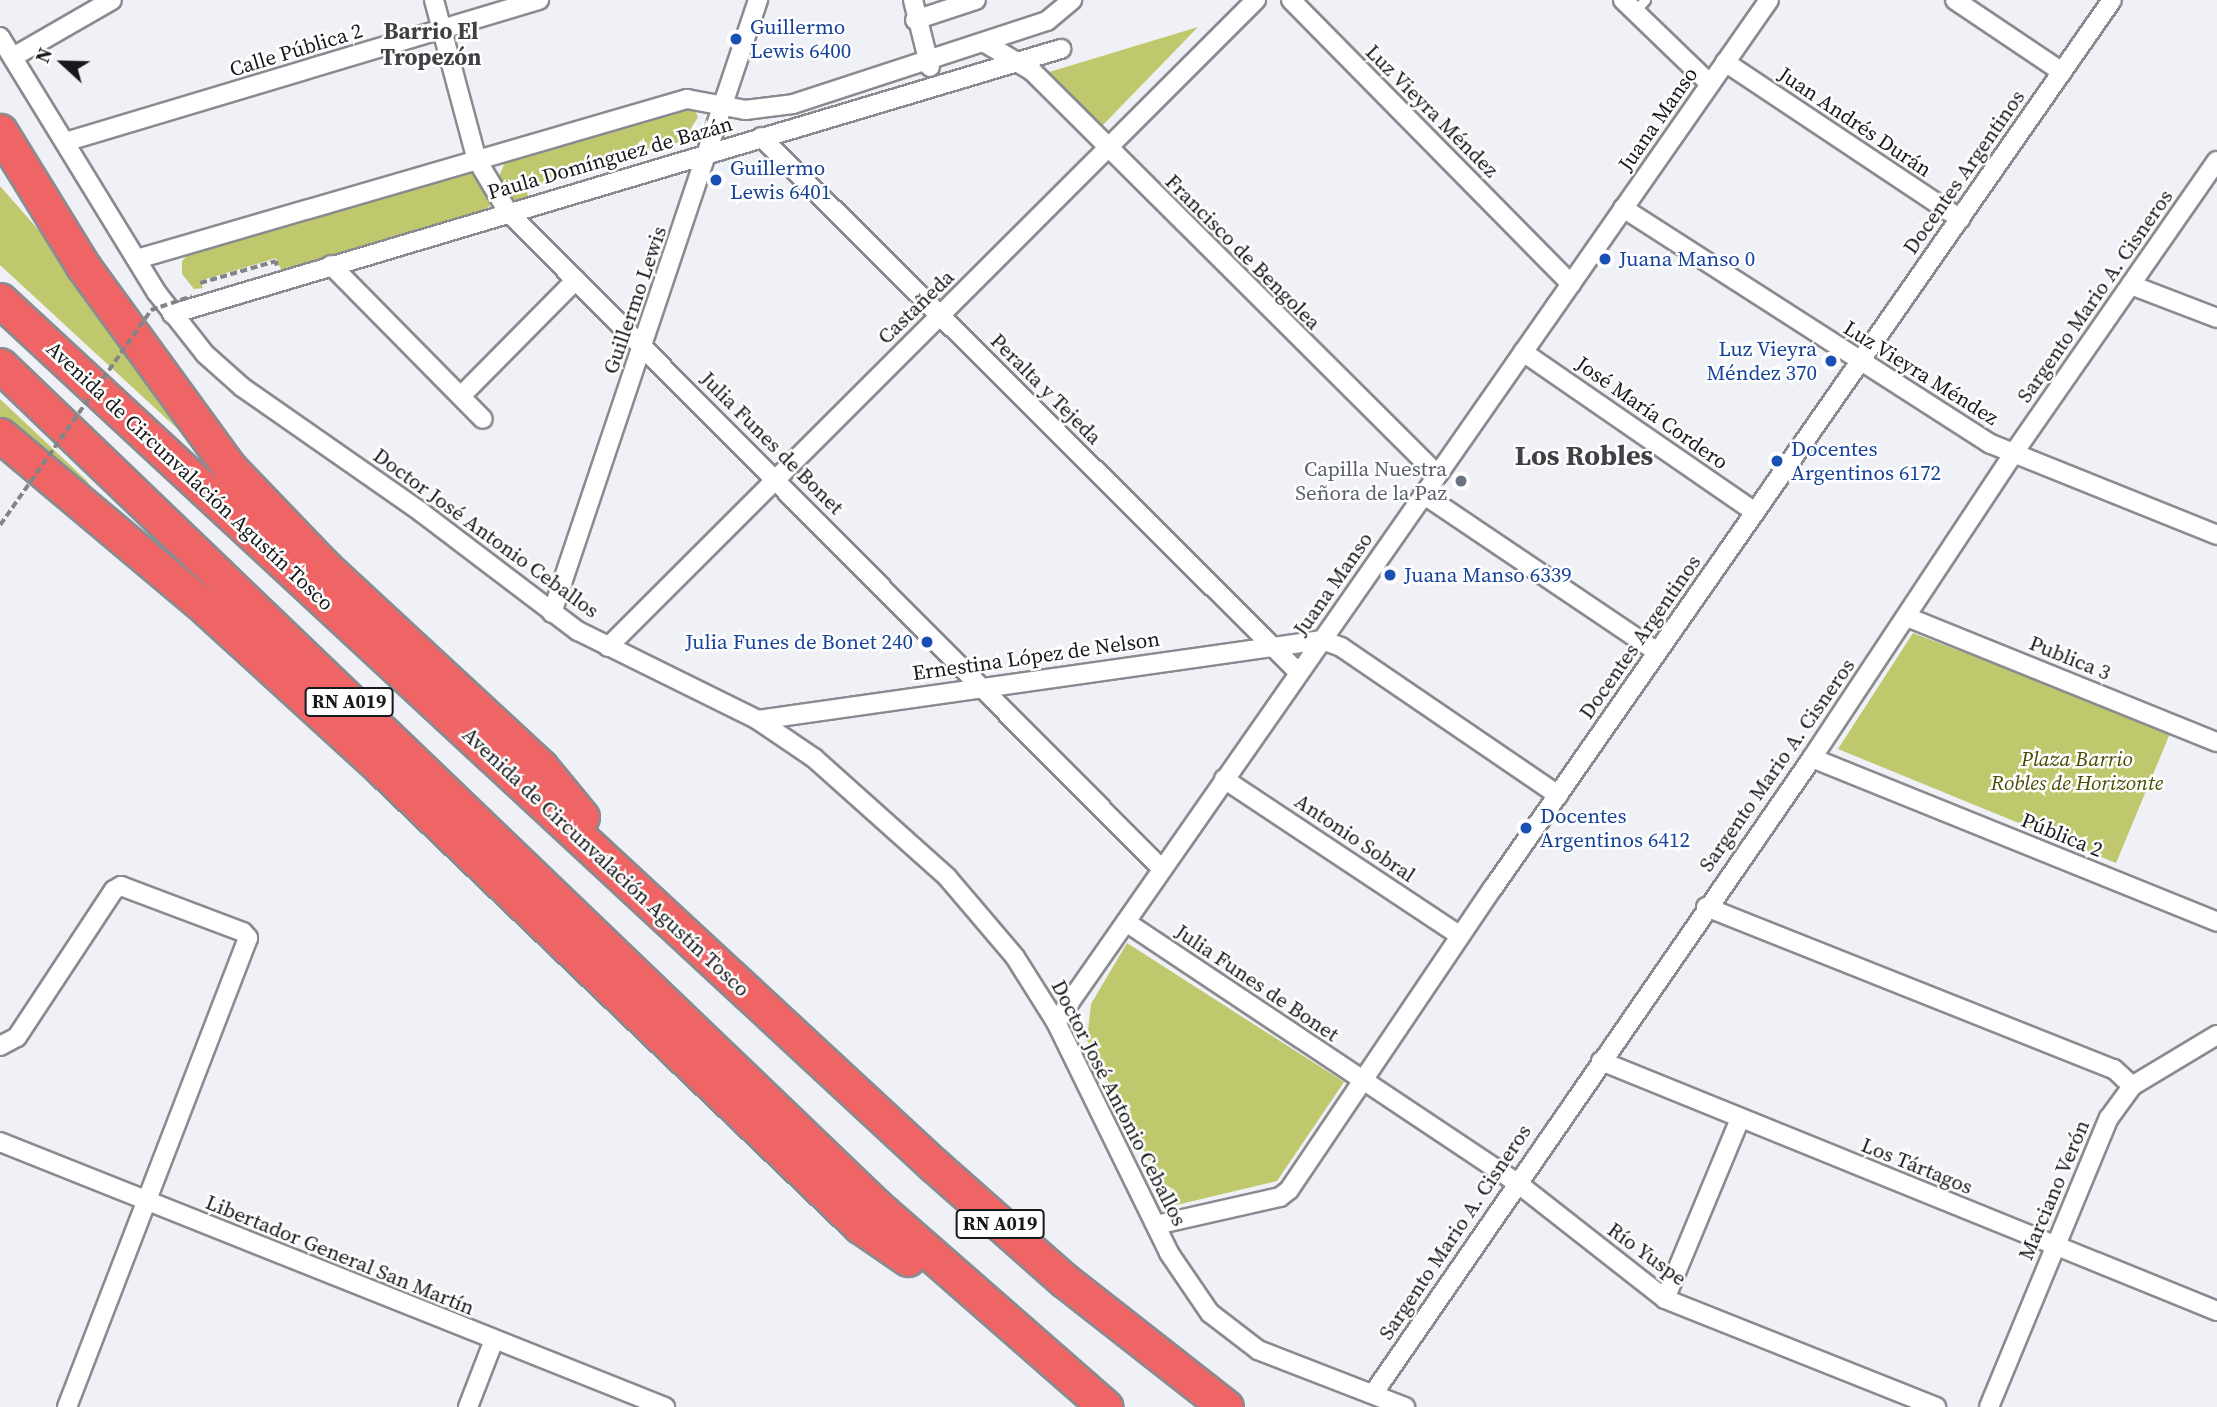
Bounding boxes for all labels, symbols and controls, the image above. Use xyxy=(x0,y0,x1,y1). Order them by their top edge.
place label: Guillermo Lewis 6400 xyxy=(750,14,851,64)
district label: Barrio El Tropezón xyxy=(381,17,481,71)
street label: Calle Pública 2 xyxy=(227,18,365,82)
north arrow xyxy=(28,28,98,98)
marker: Guillermo Lewis 6400 xyxy=(728,31,744,47)
street label: Luz Vieyra Méndez xyxy=(1360,39,1504,183)
text: N xyxy=(29,44,58,66)
street label: Juana Manso xyxy=(1613,62,1703,176)
street label: Juan Andrés Durán xyxy=(1774,62,1936,182)
street label: Docentes Argentinos xyxy=(1898,85,2030,259)
street label: Paula Domínguez de Bazán xyxy=(485,111,735,205)
place label: Guillermo Lewis 6401 xyxy=(730,155,831,205)
street label: Francisco de Bengolea xyxy=(1160,169,1326,335)
marker: Guillermo Lewis 6401 xyxy=(708,172,724,188)
street label: Sargento Mario A. Cisneros xyxy=(2012,185,2178,407)
street label: Guillermo Lewis xyxy=(598,223,672,377)
place label: Juana Manso 0 xyxy=(1619,246,1755,272)
marker: Juana Manso 0 xyxy=(1597,251,1613,267)
street label: Castañeda xyxy=(873,264,959,350)
street label: Luz Vieyra Méndez xyxy=(1839,315,2003,431)
street label: Peralta y Tejeda xyxy=(985,328,1107,450)
street label: Avenida de Circunvalación Agustín Tosco xyxy=(41,336,339,616)
place label: Luz Vieyra Méndez 370 xyxy=(1706,336,1817,386)
street label: José María Cordero xyxy=(1571,351,1733,475)
marker: Luz Vieyra Méndez 370 xyxy=(1823,353,1839,369)
street label: Julia Funes de Bonet xyxy=(695,366,849,520)
place label: Docentes Argentinos 6172 xyxy=(1791,436,1941,486)
district label: Los Robles xyxy=(1515,438,1653,472)
street label: Doctor José Antonio Ceballos xyxy=(368,443,604,623)
marker: Docentes Argentinos 6172 xyxy=(1769,453,1785,469)
place label: Capilla Nuestra Señora de la Paz xyxy=(1295,456,1447,506)
marker: Capilla Nuestra Señora de la Paz xyxy=(1453,473,1469,489)
street label: Juana Manso xyxy=(1288,527,1378,641)
street label: Docentes Argentinos xyxy=(1574,550,1706,724)
place label: Juana Manso 6339 xyxy=(1404,562,1572,588)
marker: Juana Manso 6339 xyxy=(1382,567,1398,583)
street label: Ernestina López de Nelson xyxy=(911,626,1161,686)
place label: Julia Funes de Bonet 240 xyxy=(685,629,913,655)
street label: Publica 3 xyxy=(2026,630,2114,686)
marker: Julia Funes de Bonet 240 xyxy=(919,634,935,650)
street label: Sargento Mario A. Cisneros xyxy=(1694,654,1860,876)
road number: RN A019 xyxy=(304,687,394,718)
street label: Avenida de Circunvalación Agustín Tosco xyxy=(457,722,755,1002)
park label: Plaza Barrio Robles de Horizonte xyxy=(1991,746,2163,796)
street label: Antonio Sobral xyxy=(1290,788,1420,888)
place label: Docentes Argentinos 6412 xyxy=(1540,803,1690,853)
street label: Pública 2 xyxy=(2018,807,2106,863)
marker: Docentes Argentinos 6412 xyxy=(1518,820,1534,836)
street label: Julia Funes de Bonet xyxy=(1171,919,1343,1047)
street label: Doctor José Antonio Ceballos xyxy=(1046,976,1192,1230)
street label: Marciano Verón xyxy=(2013,1116,2095,1264)
street label: Sargento Mario A. Cisneros xyxy=(1373,1119,1537,1345)
street label: Los Tártagos xyxy=(1857,1132,1977,1200)
street label: Libertador General San Martín xyxy=(202,1189,478,1321)
road number: RN A019 xyxy=(954,1208,1046,1240)
street label: Río Yuspe xyxy=(1602,1217,1692,1291)

